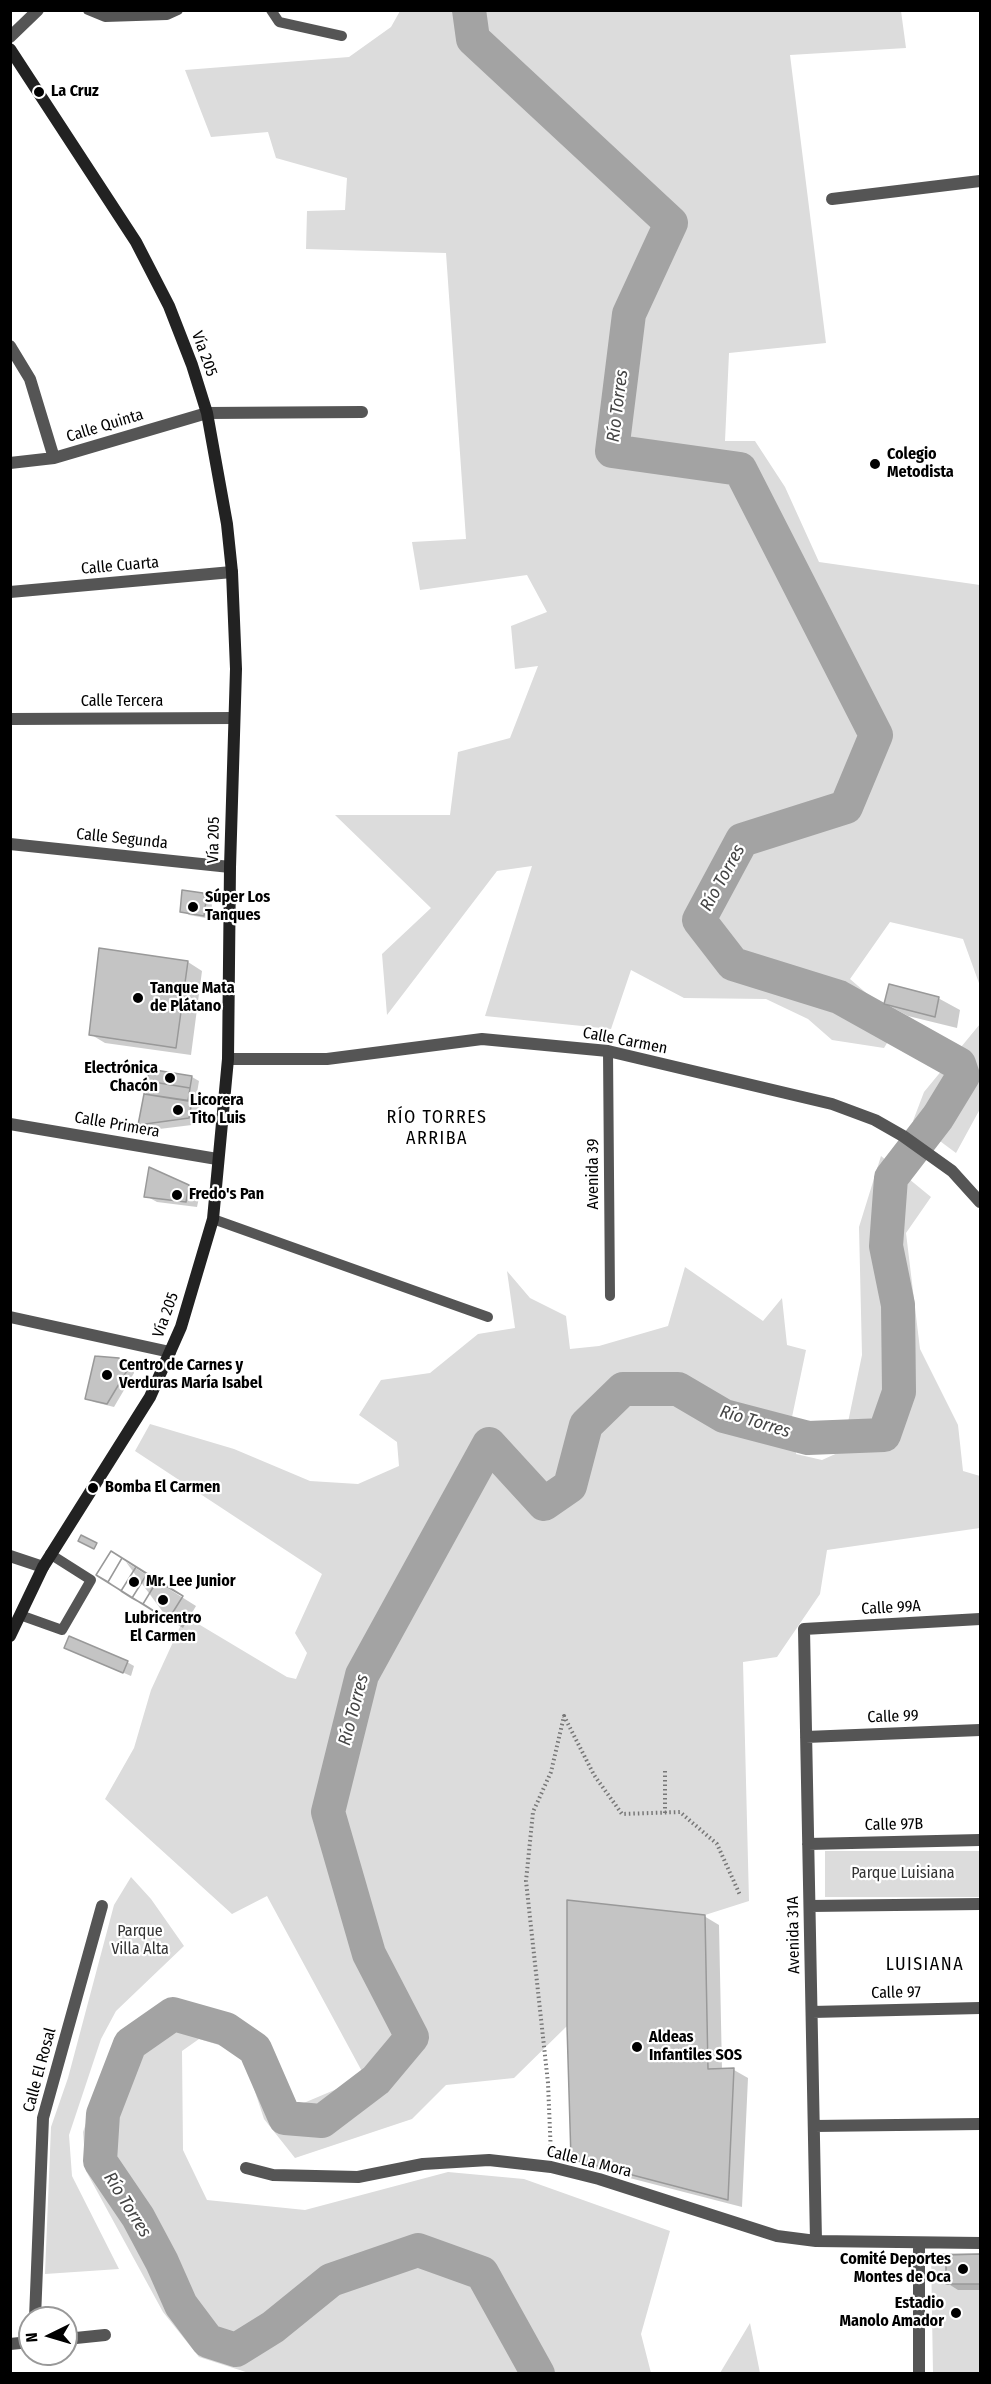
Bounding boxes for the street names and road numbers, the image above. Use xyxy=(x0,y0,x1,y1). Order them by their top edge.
street label: Vía 205 xyxy=(187,329,221,379)
street label: Calle Quinta xyxy=(64,405,146,447)
street label: Calle Cuarta xyxy=(80,553,160,579)
street label: Calle Tercera xyxy=(81,692,163,712)
street label: Vía 205 xyxy=(204,817,224,863)
street label: Calle Segunda xyxy=(75,825,169,853)
street label: Calle Carmen xyxy=(581,1023,669,1059)
street label: Calle Primera xyxy=(73,1108,161,1142)
street label: Avenida 39 xyxy=(584,1139,604,1209)
street label: Vía 205 xyxy=(149,1290,183,1340)
street label: Calle 99A xyxy=(861,1597,921,1619)
street label: Calle 99 xyxy=(867,1707,919,1727)
street label: Calle 97B xyxy=(865,1815,923,1835)
street label: Avenida 31A xyxy=(784,1896,804,1974)
street label: Calle 97 xyxy=(871,1983,921,2003)
street label: Calle El Rosal xyxy=(20,2026,60,2114)
street label: Calle La Mora xyxy=(544,2142,634,2182)

